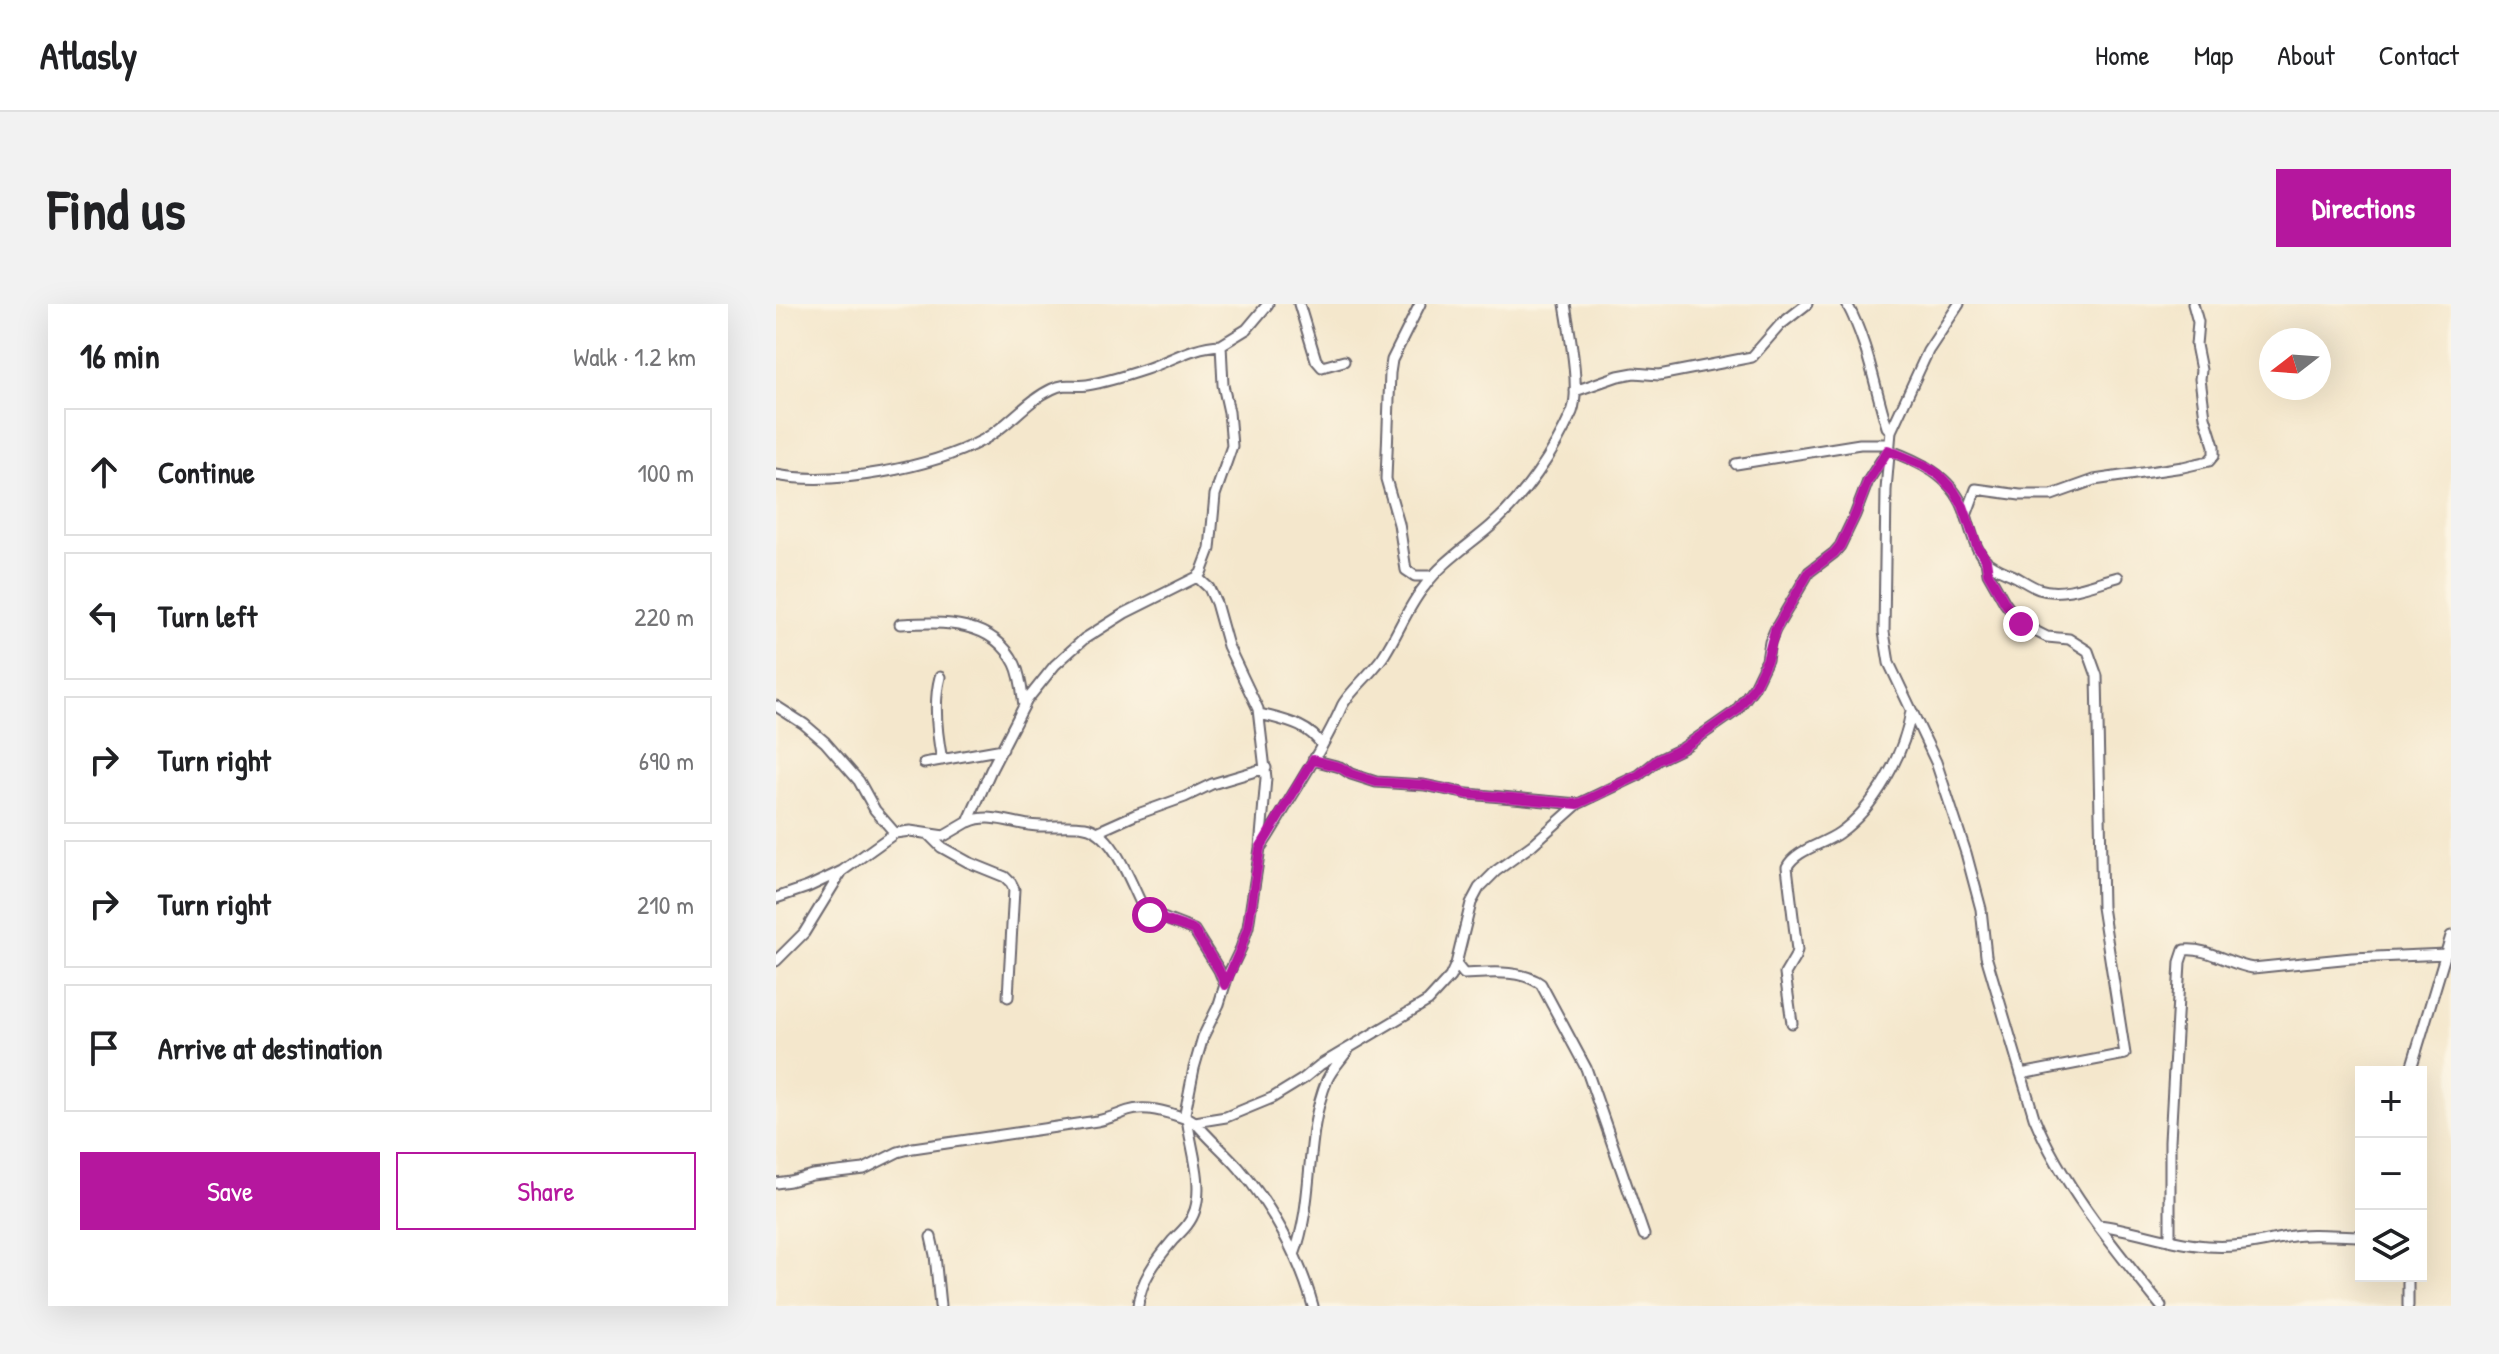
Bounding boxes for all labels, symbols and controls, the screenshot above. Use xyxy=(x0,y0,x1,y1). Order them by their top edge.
text: Atlasly xyxy=(40,29,137,81)
text: Home xyxy=(2095,36,2150,74)
text: Map xyxy=(2194,36,2233,74)
text: About xyxy=(2277,36,2335,74)
text: Contact xyxy=(2379,36,2459,74)
button: Directions xyxy=(2276,169,2451,247)
text: Find us xyxy=(48,171,186,246)
north arrow xyxy=(2259,328,2331,400)
text: 16 min xyxy=(80,333,160,379)
text: Walk · 1.2 km xyxy=(573,339,696,374)
icon: ahead xyxy=(82,450,126,494)
text: Continue xyxy=(158,452,255,492)
text: 100 m xyxy=(638,455,694,490)
icon: left xyxy=(82,594,126,638)
text: Turn left xyxy=(158,596,257,636)
text: 220 m xyxy=(634,599,694,634)
route end xyxy=(2003,606,2039,642)
icon: right xyxy=(82,738,126,782)
text: Turn right xyxy=(158,740,271,780)
text: 690 m xyxy=(639,743,694,778)
icon: right xyxy=(82,882,126,926)
text: Turn right xyxy=(158,884,271,924)
text: 210 m xyxy=(637,887,694,922)
route start xyxy=(1132,897,1168,933)
icon: arrive xyxy=(82,1026,126,1070)
text: Arrive at destination xyxy=(158,1028,383,1068)
map controls xyxy=(2355,1066,2427,1282)
button: + xyxy=(2355,1066,2427,1138)
button: − xyxy=(2355,1138,2427,1210)
button: Save xyxy=(80,1152,380,1230)
button: Share xyxy=(396,1152,696,1230)
button: layers xyxy=(2355,1210,2427,1282)

